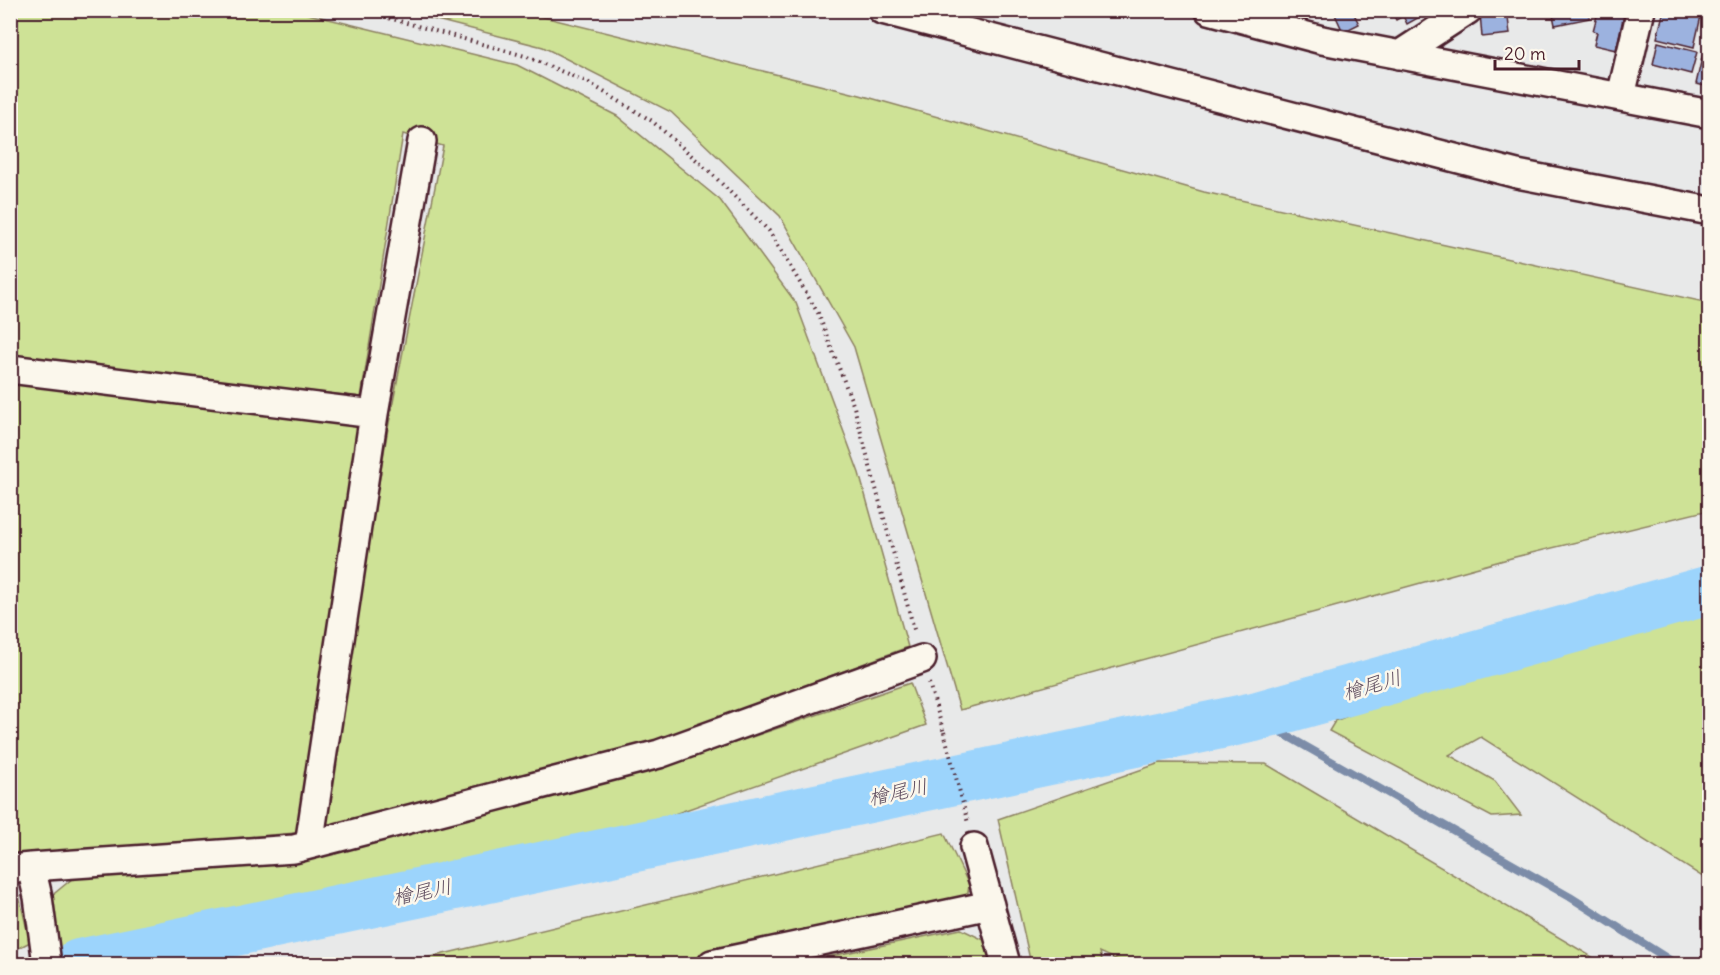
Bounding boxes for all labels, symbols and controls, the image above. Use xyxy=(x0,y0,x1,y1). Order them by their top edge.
scale bar xyxy=(1495,33,1579,71)
text: 20 m xyxy=(1504,42,1546,65)
water label: 檜尾川 xyxy=(1340,664,1404,705)
water label: 檜尾川 xyxy=(866,773,930,810)
water label: 檜尾川 xyxy=(390,873,454,910)

